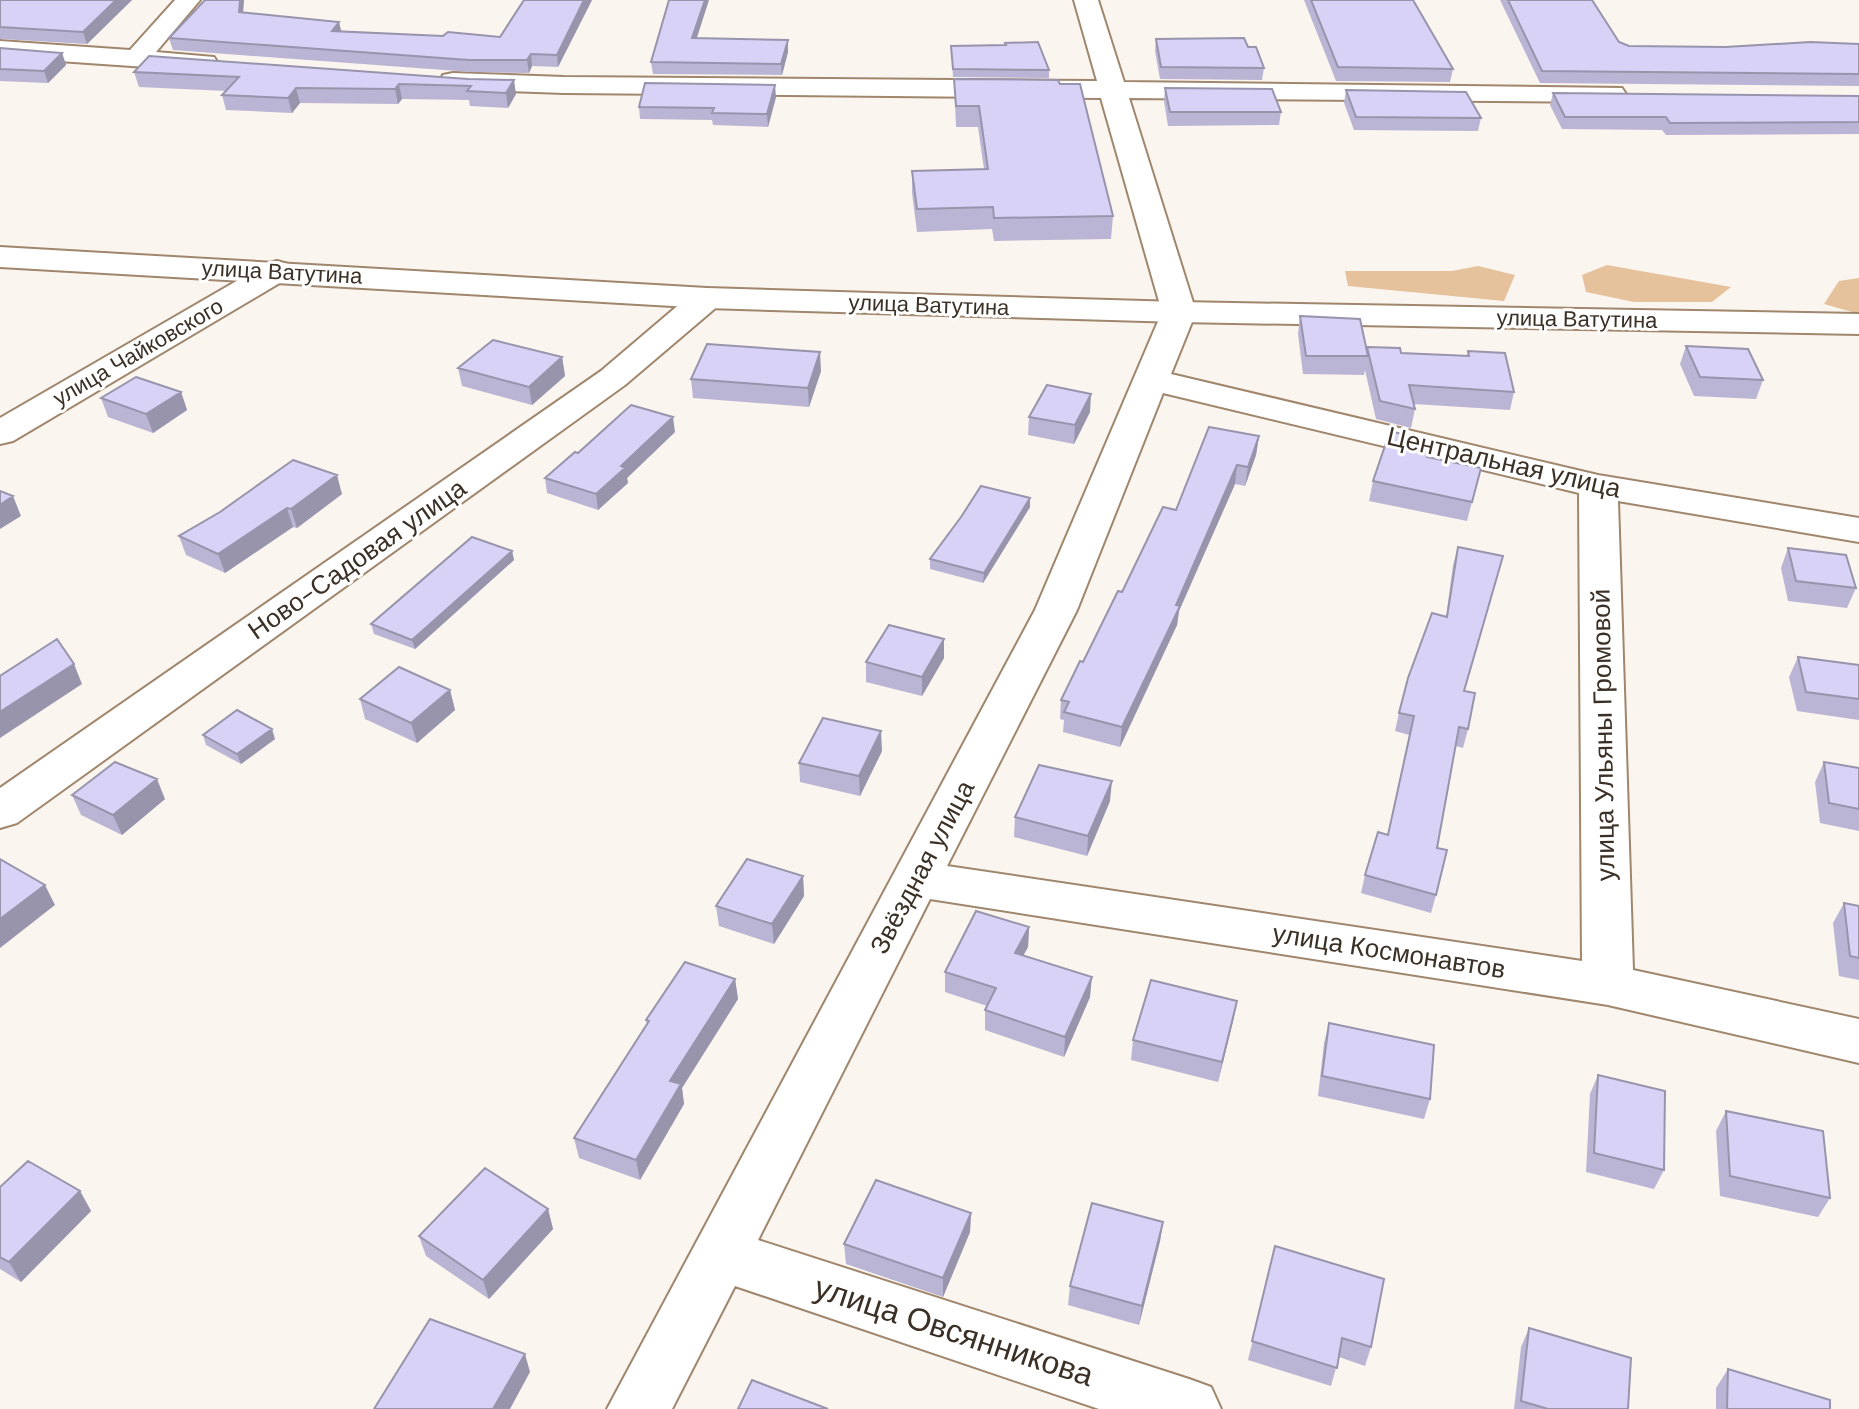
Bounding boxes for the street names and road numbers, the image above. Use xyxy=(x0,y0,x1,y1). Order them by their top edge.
street label: улица Ватутина xyxy=(201,253,364,291)
street label: улица Ватутина xyxy=(848,288,1011,322)
street label: улица Чайковского xyxy=(48,291,228,413)
street label: улица Ватутина xyxy=(1496,303,1658,335)
street label: Центральная улица xyxy=(1384,419,1625,506)
street label: Ново-Садовая улица xyxy=(241,471,473,647)
street label: улица Ульяны Громовой xyxy=(1583,589,1623,881)
street label: Звёздная улица xyxy=(862,774,982,960)
street label: улица Космонавтов xyxy=(1270,916,1508,986)
street label: улица Овсянникова xyxy=(809,1266,1099,1396)

